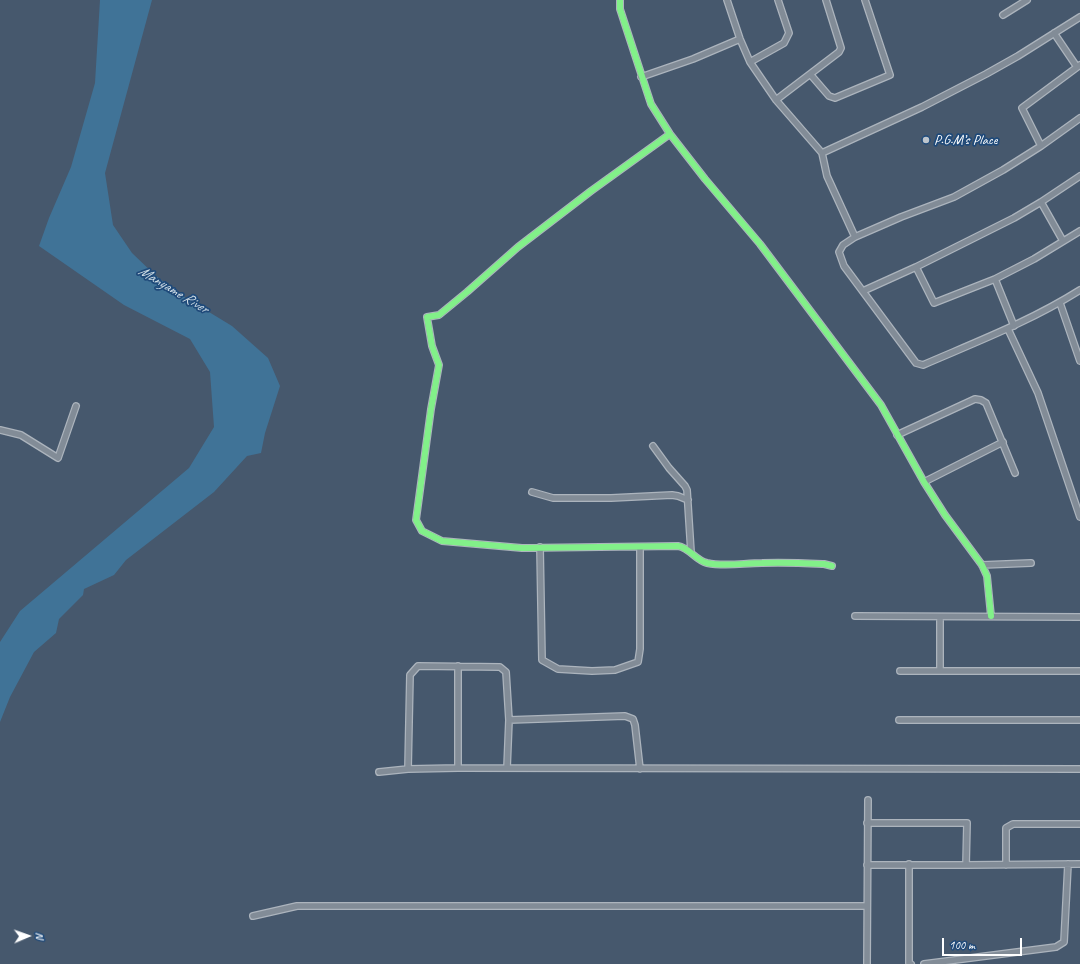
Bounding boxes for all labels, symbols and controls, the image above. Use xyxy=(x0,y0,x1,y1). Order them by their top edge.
place label: P.G.M’s Place xyxy=(934,132,997,148)
marker: P.G.M’s Place xyxy=(921,135,931,145)
water label: Manyame River xyxy=(135,262,211,318)
north arrow xyxy=(8,916,48,956)
scale bar xyxy=(944,930,1024,956)
text: N xyxy=(33,932,47,939)
text: 100 m xyxy=(949,937,975,953)

